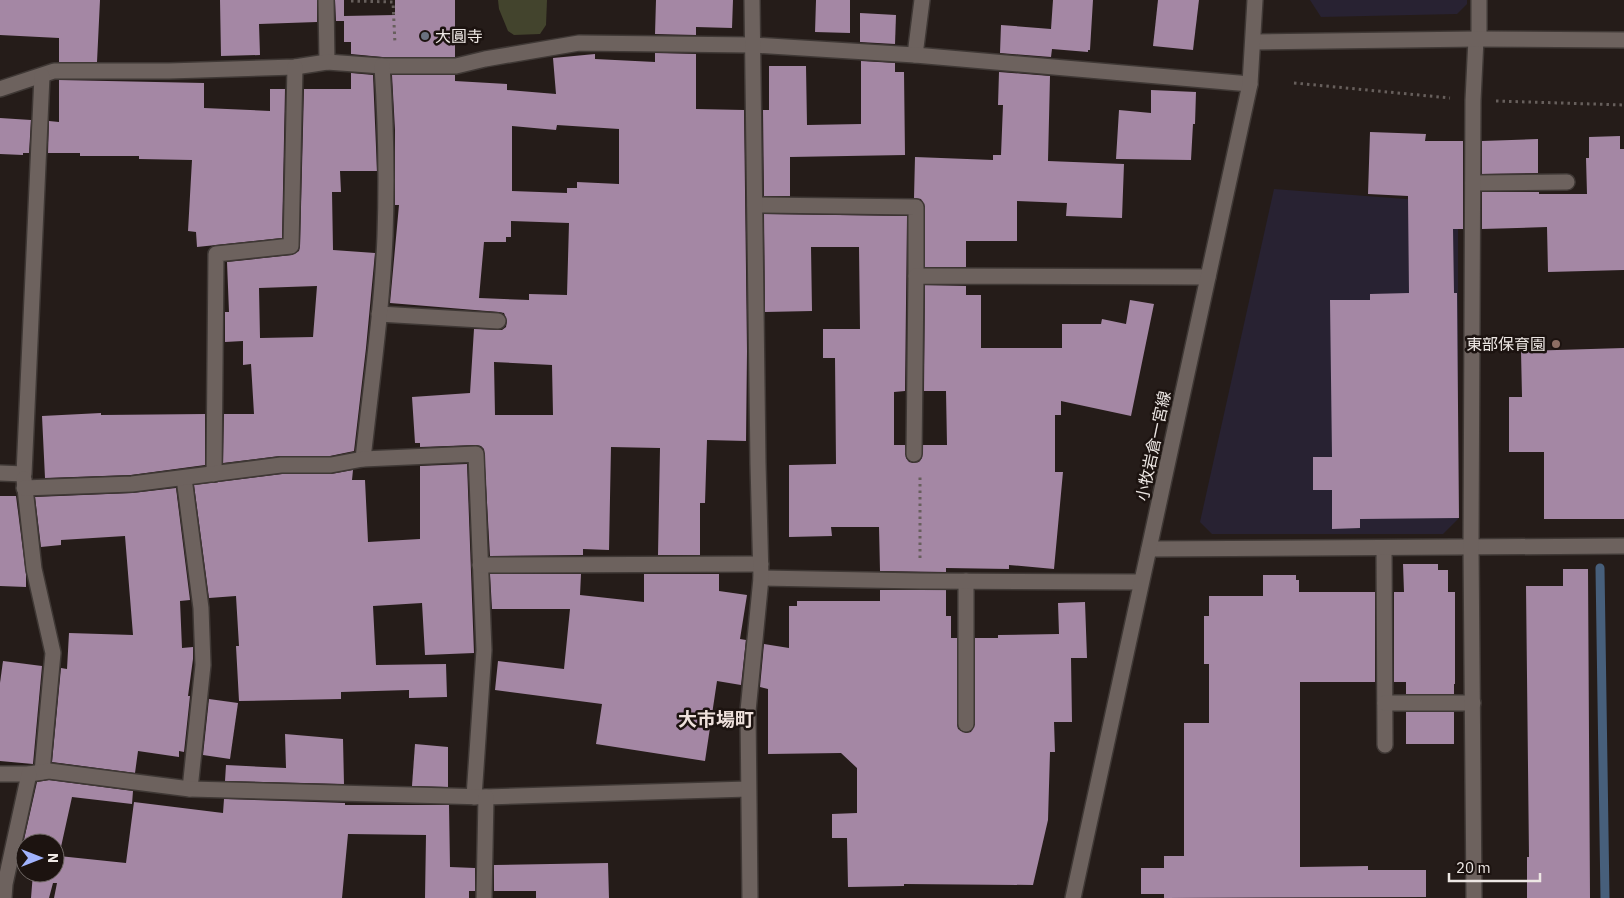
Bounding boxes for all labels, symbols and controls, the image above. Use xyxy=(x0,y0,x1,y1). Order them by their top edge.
place label: 大圓寺 xyxy=(435,26,483,46)
marker: 大圓寺 xyxy=(419,30,431,42)
place label: 東部保育園 xyxy=(1466,334,1546,354)
marker: 東部保育園 xyxy=(1550,338,1562,350)
street label: 小牧岩倉一宮線 xyxy=(1132,389,1174,503)
district label: 大市場町 xyxy=(678,707,754,731)
north arrow xyxy=(15,833,65,883)
scale bar xyxy=(1449,850,1540,882)
text: N xyxy=(44,853,62,863)
text: 20 m xyxy=(1456,858,1491,877)

